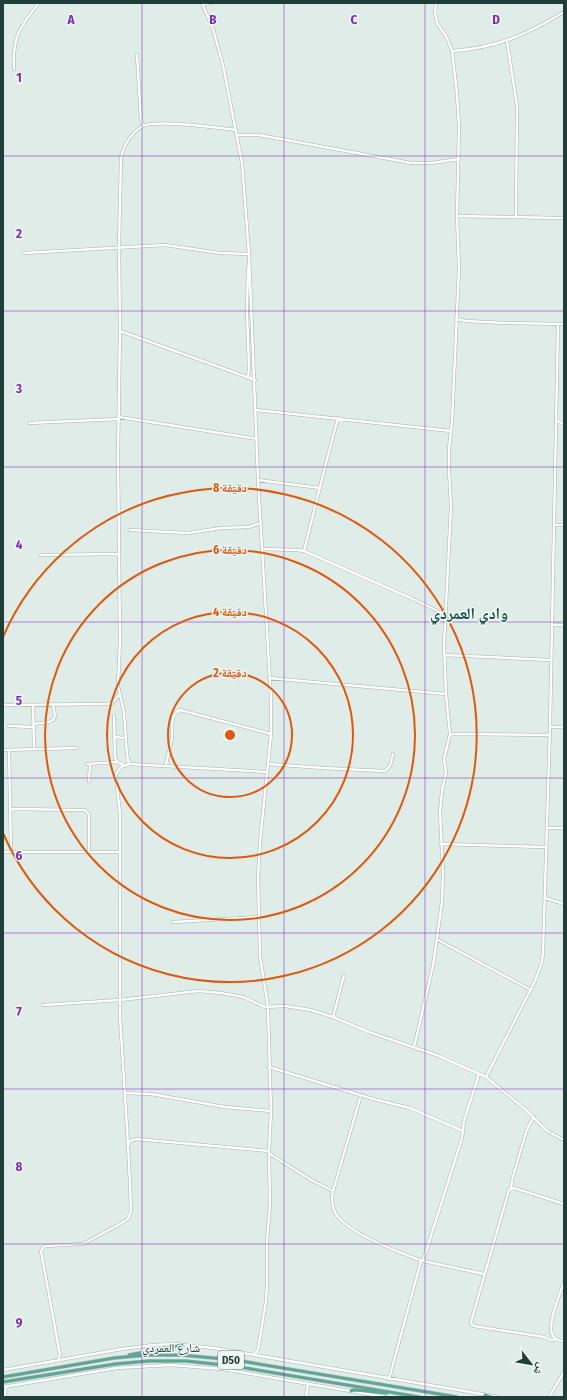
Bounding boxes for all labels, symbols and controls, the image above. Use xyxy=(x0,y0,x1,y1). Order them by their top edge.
text: A xyxy=(66,12,75,27)
text: B xyxy=(209,12,217,27)
text: C xyxy=(351,12,358,27)
text: D xyxy=(492,12,500,27)
text: 1 xyxy=(16,70,22,85)
text: 2 xyxy=(15,226,22,241)
text: 3 xyxy=(15,381,22,396)
text: 8 دقيقة xyxy=(213,481,247,495)
text: 4 xyxy=(16,537,23,552)
text: 6 دقيقة xyxy=(213,543,247,557)
district label: وادي العمردي xyxy=(430,604,508,625)
text: 4 دقيقة xyxy=(213,605,247,619)
text: 2 دقيقة xyxy=(212,666,247,680)
text: 5 xyxy=(16,693,22,708)
centre of rings xyxy=(223,728,237,742)
text: 6 xyxy=(16,848,23,863)
text: 7 xyxy=(16,1004,22,1019)
text: 8 xyxy=(16,1159,23,1174)
text: 9 xyxy=(16,1315,23,1330)
street label: شارع العمردي xyxy=(142,1341,200,1358)
north arrow xyxy=(511,1344,551,1384)
road number: D50 xyxy=(218,1351,244,1369)
text: ش xyxy=(530,1360,548,1378)

